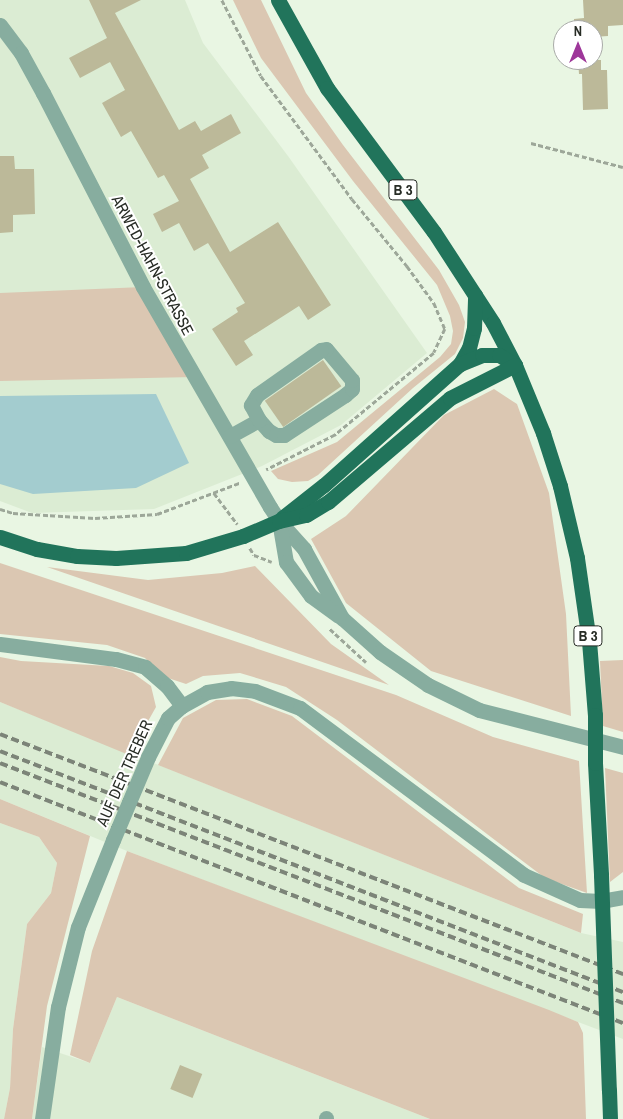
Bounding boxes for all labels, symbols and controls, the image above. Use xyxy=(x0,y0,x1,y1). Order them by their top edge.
north arrow xyxy=(553,20,603,70)
text: N xyxy=(574,22,582,40)
road number: B 3 xyxy=(388,178,418,202)
street label: ARWED-HAHN-STRASSE xyxy=(108,192,198,338)
road number: B 3 xyxy=(573,624,603,648)
street label: AUF DER TREBER xyxy=(92,717,156,829)

